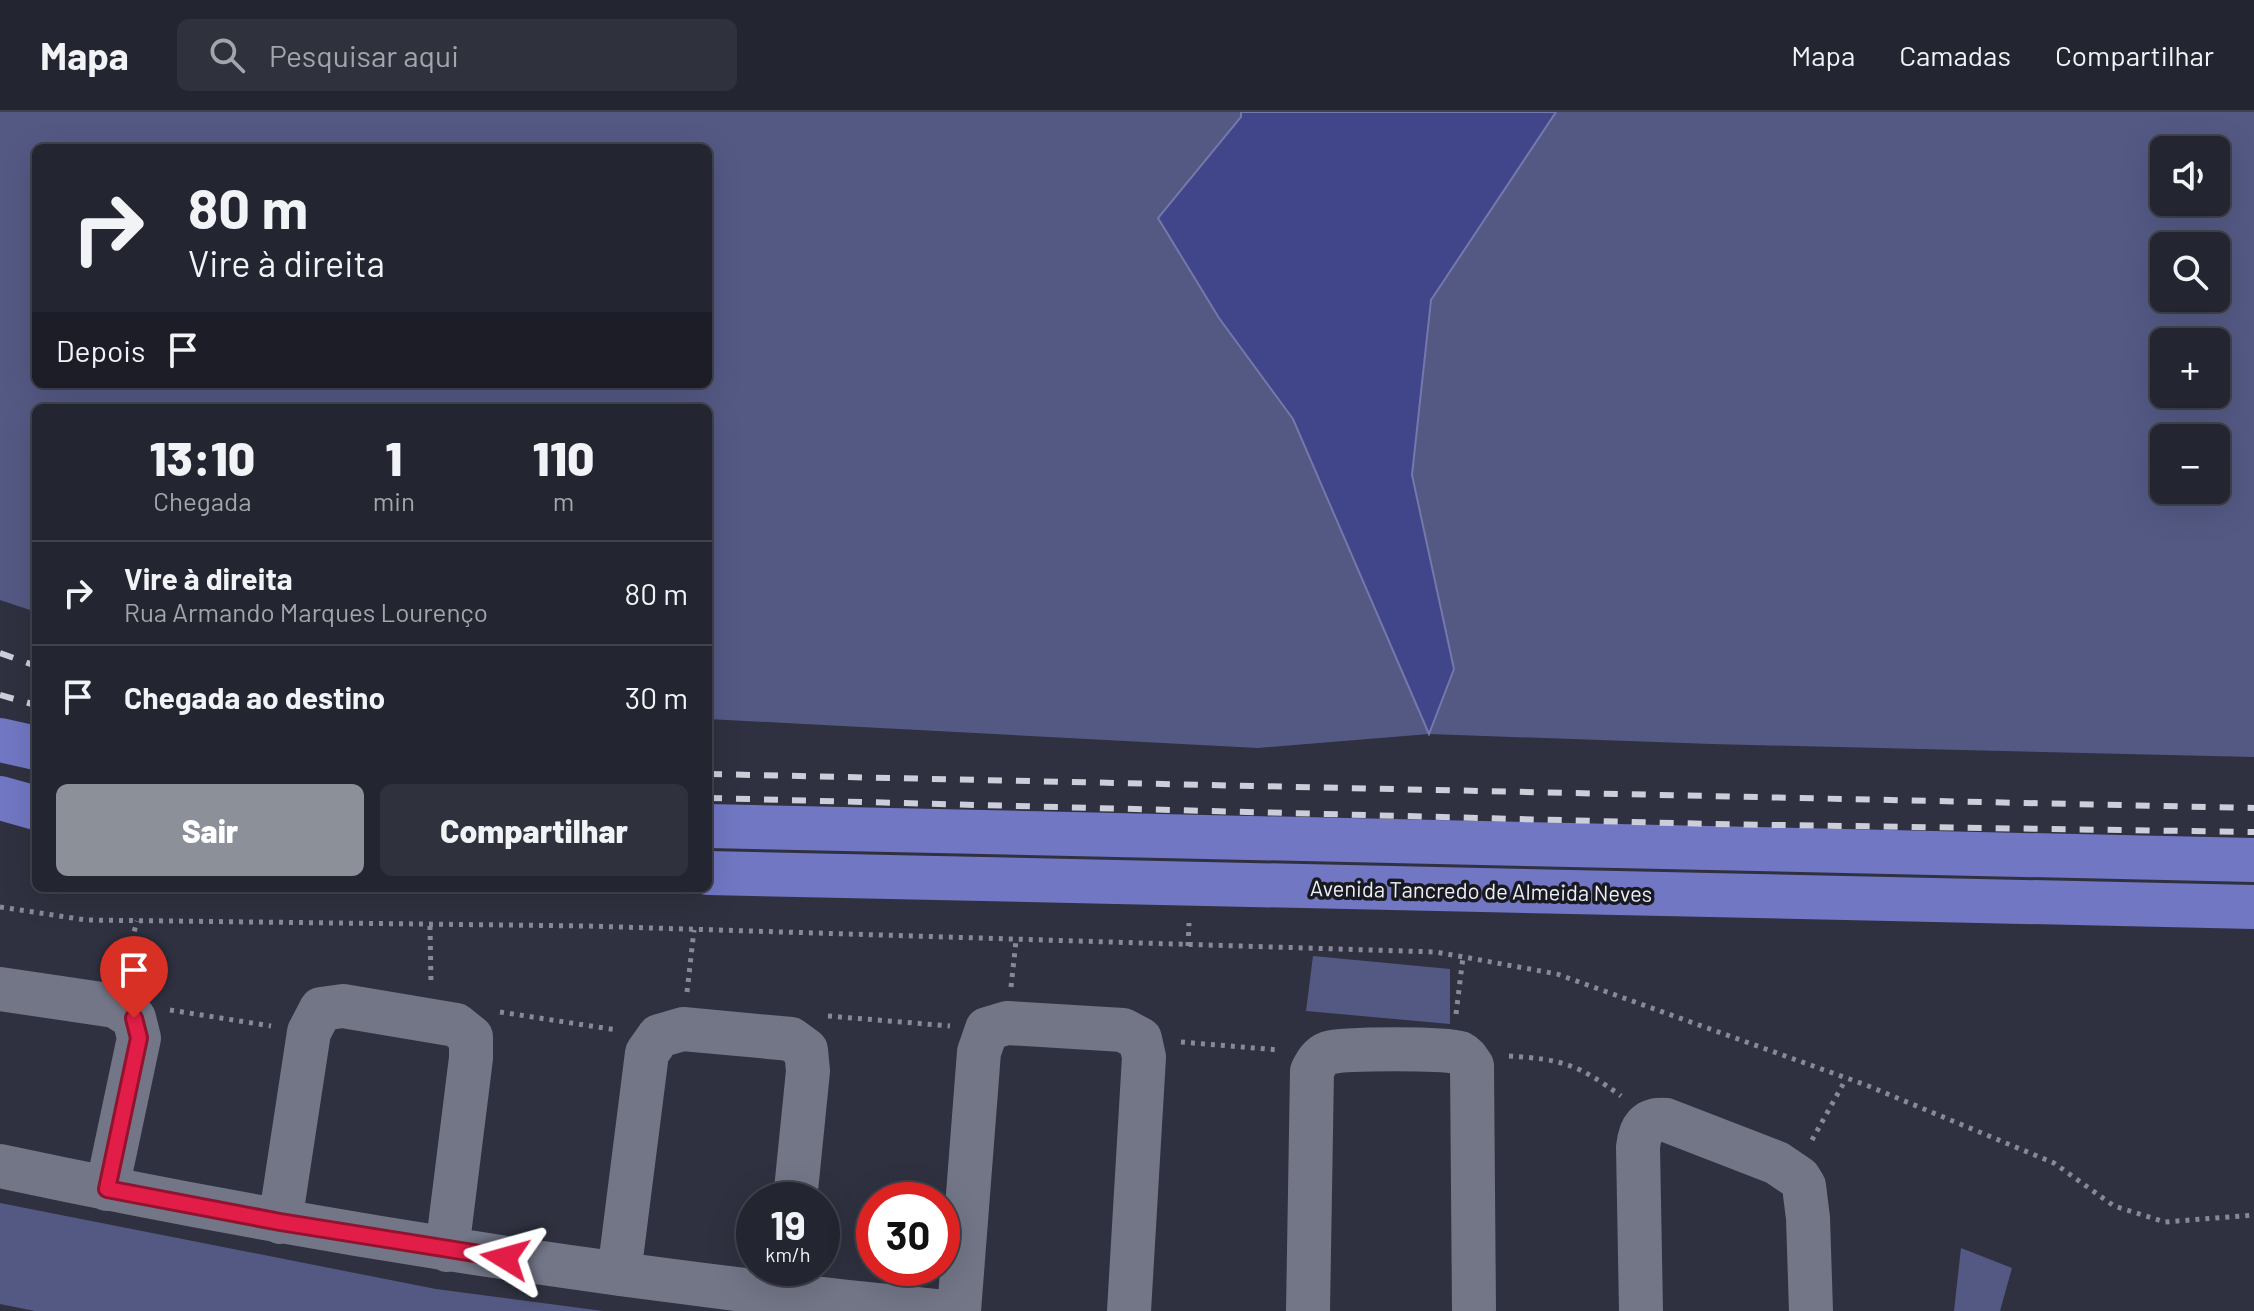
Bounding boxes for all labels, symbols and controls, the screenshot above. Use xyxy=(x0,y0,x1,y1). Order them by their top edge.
search box xyxy=(177,19,737,91)
text: Mapa xyxy=(40,32,129,78)
icon: search xyxy=(205,33,249,77)
text: Pesquisar aqui xyxy=(269,37,459,73)
text: Mapa xyxy=(1791,38,1855,72)
text: Camadas xyxy=(1899,38,2011,72)
text: Compartilhar xyxy=(2055,38,2214,72)
map controls xyxy=(2150,136,2230,504)
button: sound xyxy=(2150,136,2230,216)
text: 80 m xyxy=(188,173,308,240)
icon: right xyxy=(56,176,160,280)
button: search xyxy=(2150,232,2230,312)
text: Vire à direita xyxy=(188,241,385,284)
icon: arrive xyxy=(161,328,205,372)
button: + xyxy=(2150,328,2230,408)
text: Depois xyxy=(56,332,145,368)
button: − xyxy=(2150,424,2230,504)
text: 13:10 xyxy=(150,428,255,486)
text: 1 xyxy=(385,428,402,486)
text: 110 xyxy=(533,428,594,486)
text: Chegada xyxy=(153,485,251,516)
text: min xyxy=(373,485,415,516)
text: m xyxy=(553,485,574,516)
text: Vire à direita xyxy=(124,560,293,596)
icon: right xyxy=(56,571,100,615)
text: 80 m xyxy=(625,575,688,611)
text: Rua Armando Marques Lourenço xyxy=(124,596,488,627)
icon: arrive xyxy=(56,675,100,719)
text: Chegada ao destino xyxy=(124,679,385,715)
text: 30 m xyxy=(625,679,688,715)
button: Sair xyxy=(56,784,364,876)
button: Compartilhar xyxy=(380,784,688,876)
street label: Avenida Tancredo de Almeida Neves xyxy=(1310,874,1652,906)
pin xyxy=(100,936,168,1018)
icon: arrive xyxy=(112,948,156,992)
speed limit sign: 30 xyxy=(856,1182,960,1286)
text: 19 xyxy=(770,1200,806,1248)
position arrow xyxy=(463,1216,547,1300)
text: km/h xyxy=(765,1242,811,1266)

